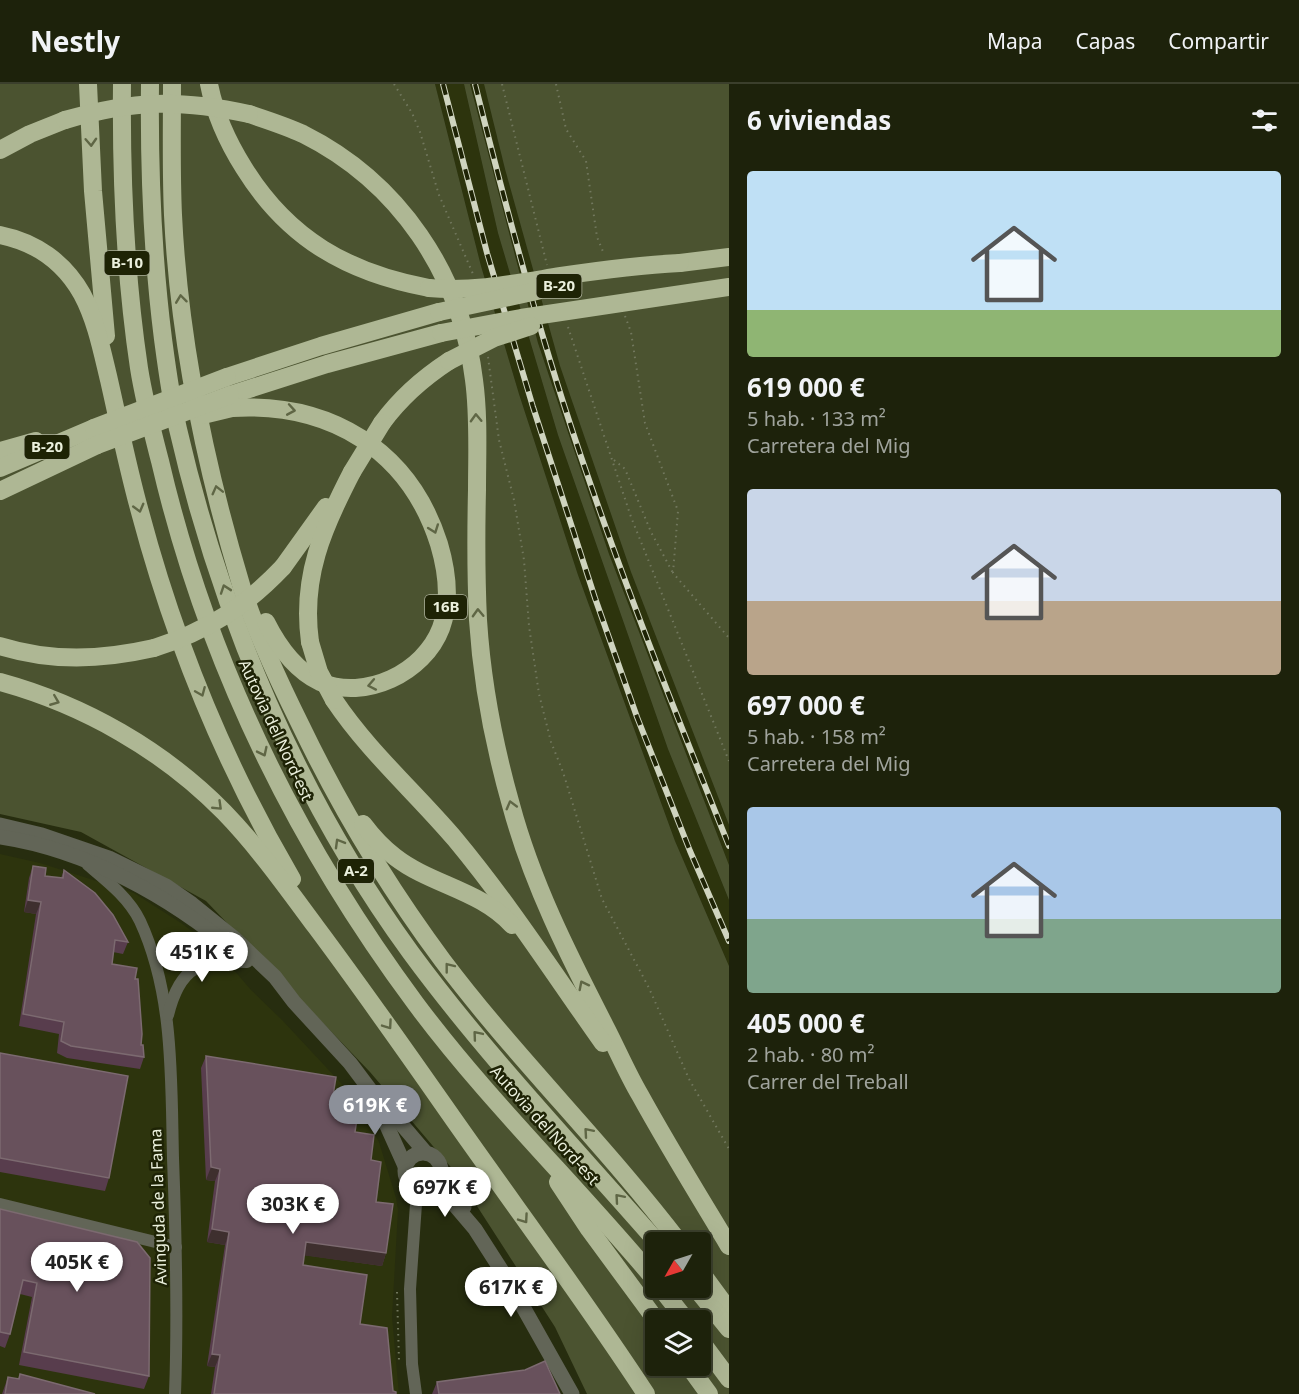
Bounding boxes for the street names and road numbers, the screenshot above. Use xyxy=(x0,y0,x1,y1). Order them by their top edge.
road number: B-10 xyxy=(104,251,150,275)
road number: B-20 xyxy=(536,274,582,298)
road number: B-20 xyxy=(24,435,70,459)
road number: 16B xyxy=(425,595,467,619)
street label: Autovia del Nord-est xyxy=(234,656,318,804)
road number: A-2 xyxy=(338,859,374,883)
street label: Autovia del Nord-est xyxy=(486,1061,605,1190)
street label: Avinguda de la Fama xyxy=(144,1128,172,1286)

